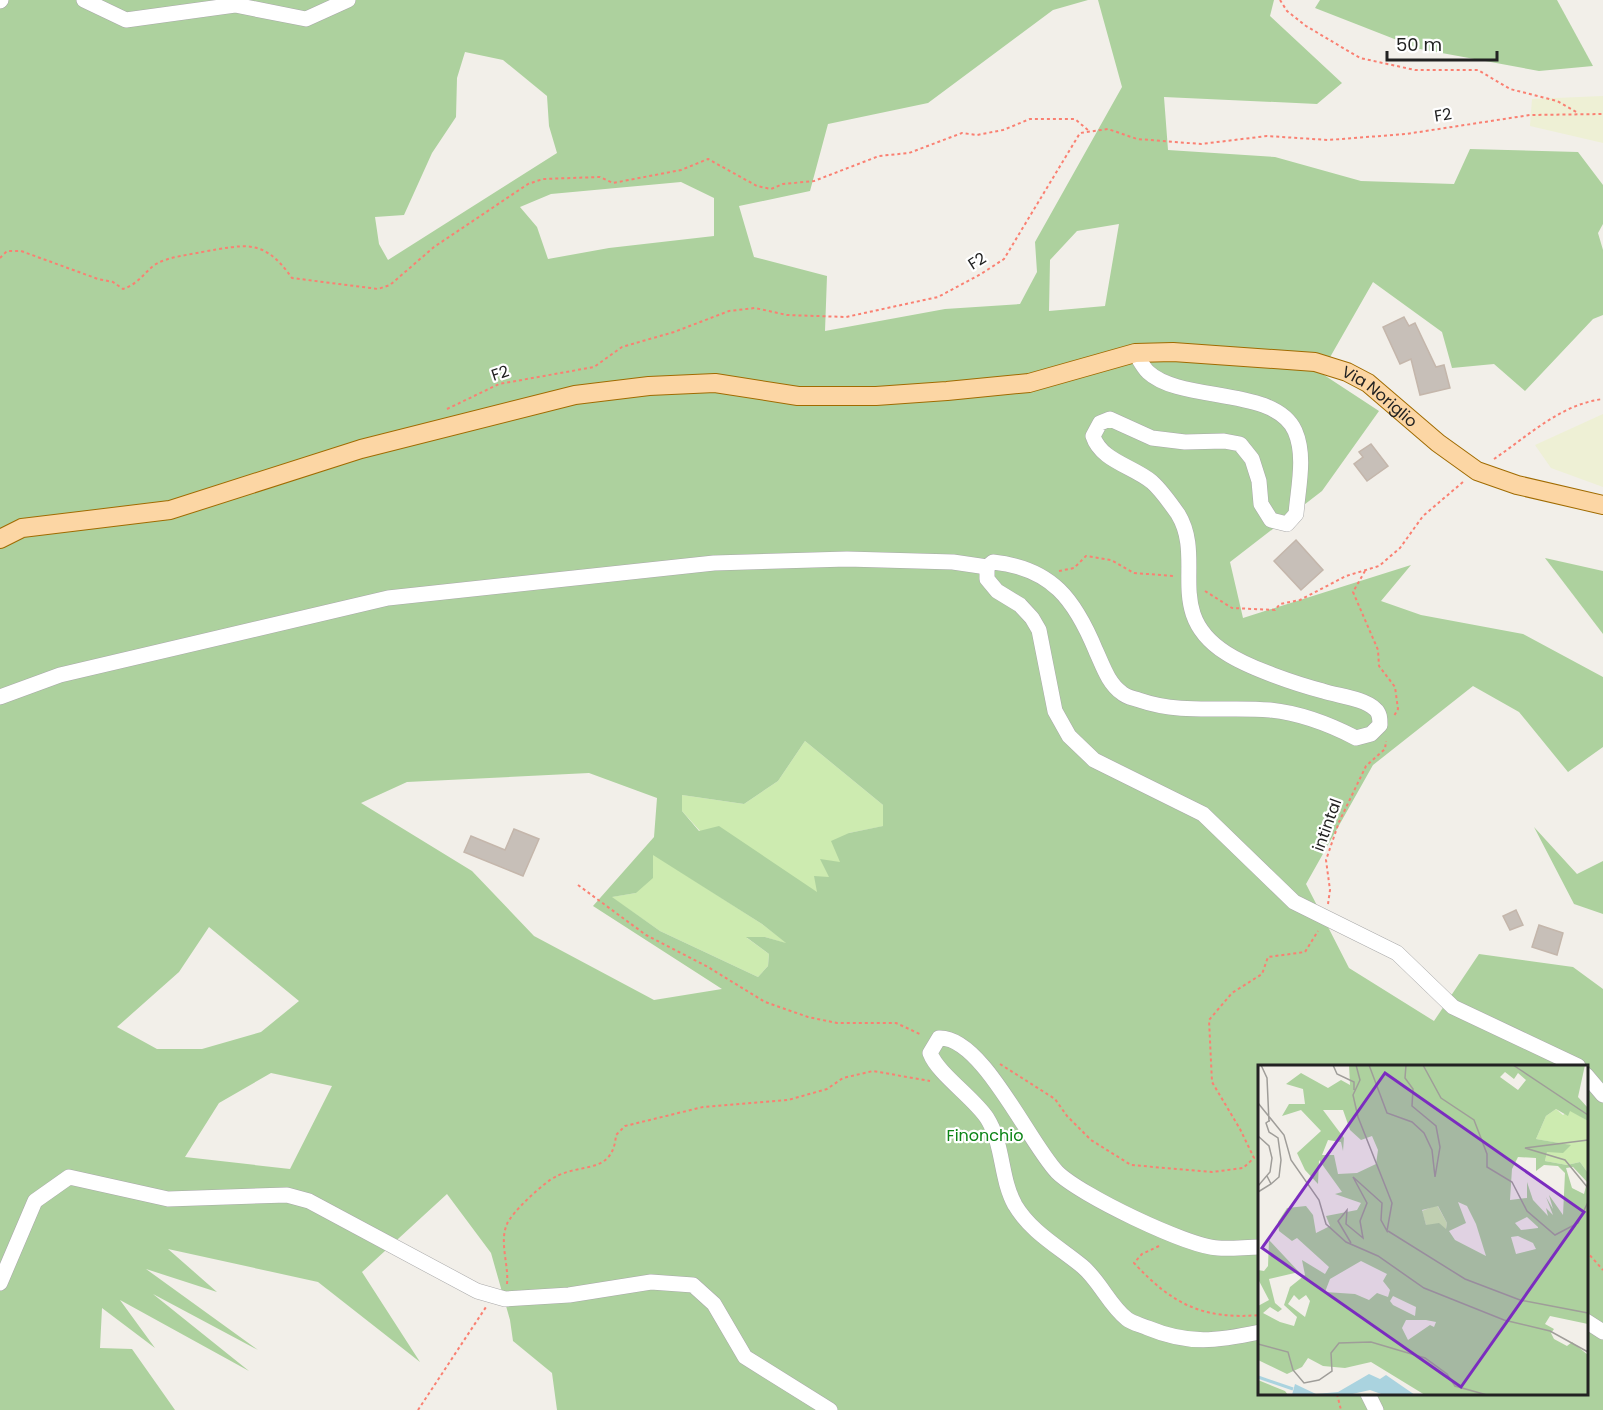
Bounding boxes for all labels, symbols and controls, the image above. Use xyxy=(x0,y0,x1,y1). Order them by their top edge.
scale bar xyxy=(1387,24,1496,62)
text: 50 m xyxy=(1396,32,1442,57)
street label: F2 xyxy=(1433,102,1453,128)
street label: F2 xyxy=(964,247,990,275)
street label: F2 xyxy=(488,359,512,387)
street label: Via Noriglio xyxy=(1338,360,1423,432)
street label: intintal xyxy=(1307,795,1347,855)
inset map xyxy=(1258,1065,1588,1395)
park label: Finonchio xyxy=(947,1124,1023,1147)

